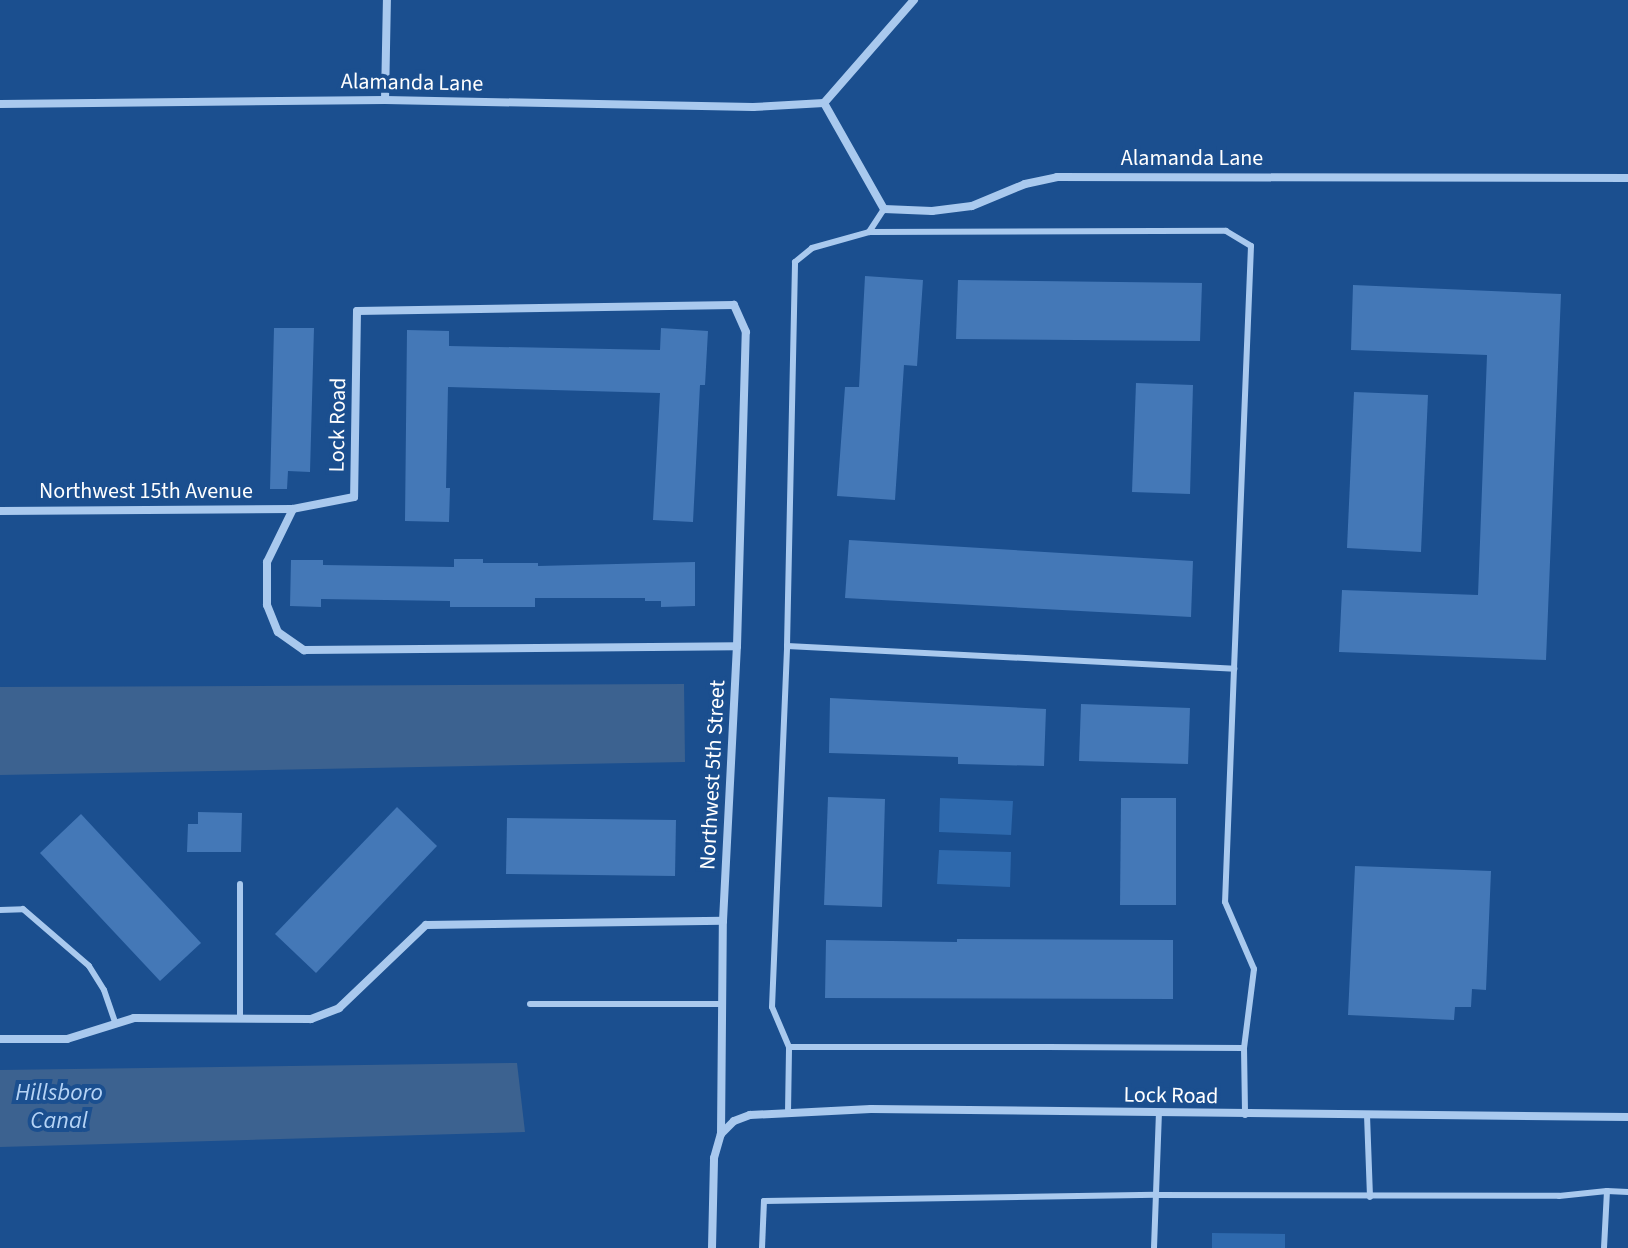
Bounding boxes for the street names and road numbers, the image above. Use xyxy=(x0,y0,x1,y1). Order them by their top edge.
street label: Alamanda Lane xyxy=(341,69,483,97)
street label: Alamanda Lane xyxy=(1121,146,1263,172)
street label: Lock Road xyxy=(324,377,352,473)
street label: Northwest 15th Avenue xyxy=(39,479,253,505)
street label: Northwest 5th Street xyxy=(695,679,731,871)
street label: Lock Road xyxy=(1123,1082,1219,1110)

